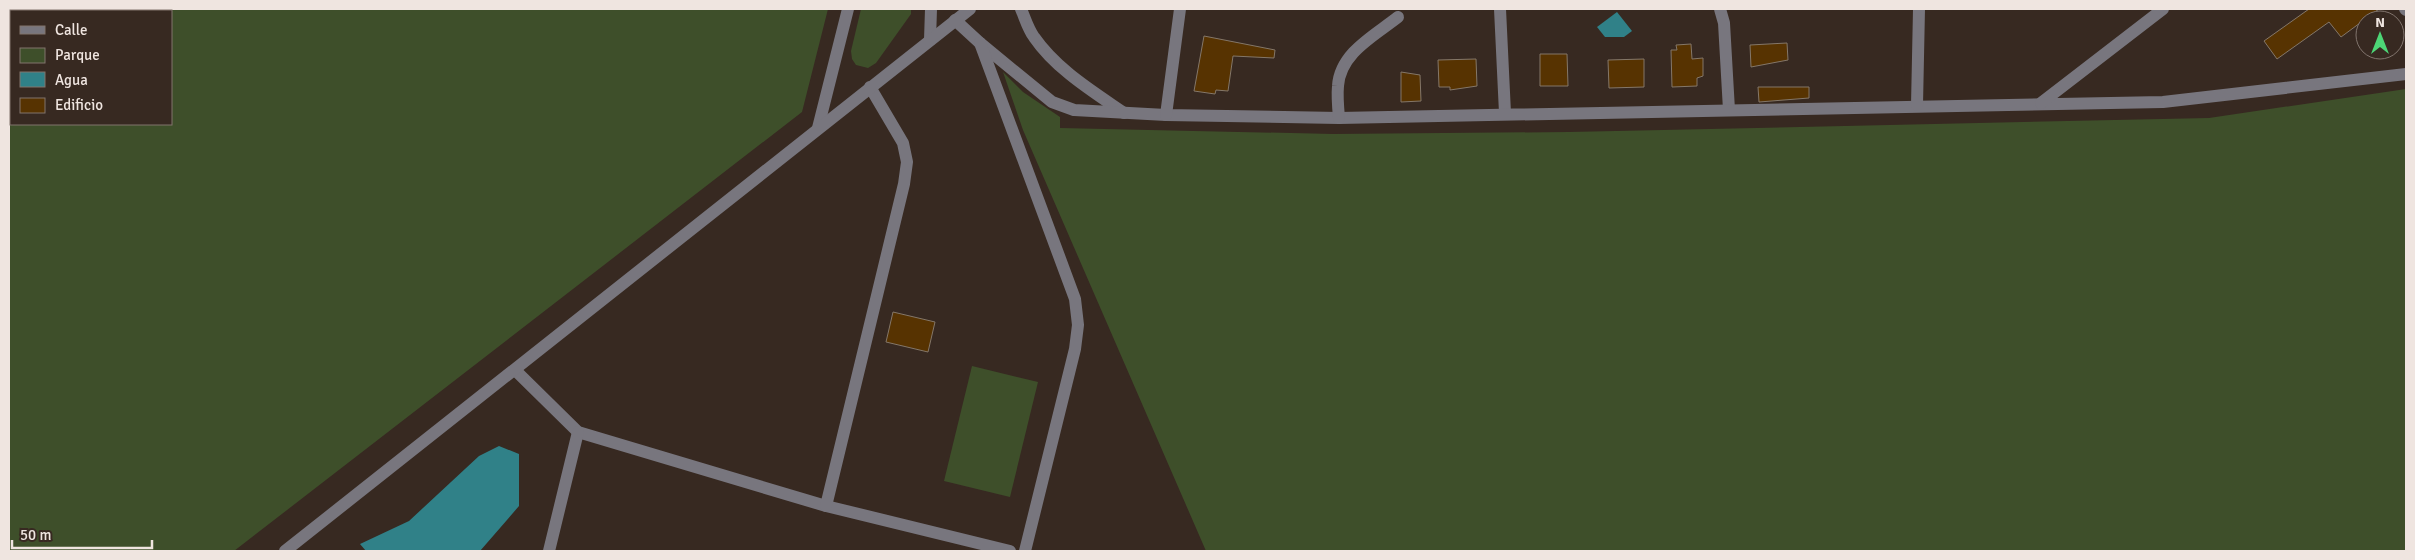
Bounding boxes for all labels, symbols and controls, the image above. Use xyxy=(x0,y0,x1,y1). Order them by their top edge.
legend xyxy=(10,10,172,125)
north arrow xyxy=(2355,10,2405,60)
text: N xyxy=(2375,14,2385,31)
text: Calle xyxy=(55,21,88,39)
text: Parque xyxy=(55,46,100,64)
text: Agua xyxy=(55,71,88,89)
text: Edificio xyxy=(55,96,103,114)
scale bar xyxy=(12,518,152,550)
text: 50 m xyxy=(20,526,51,544)

